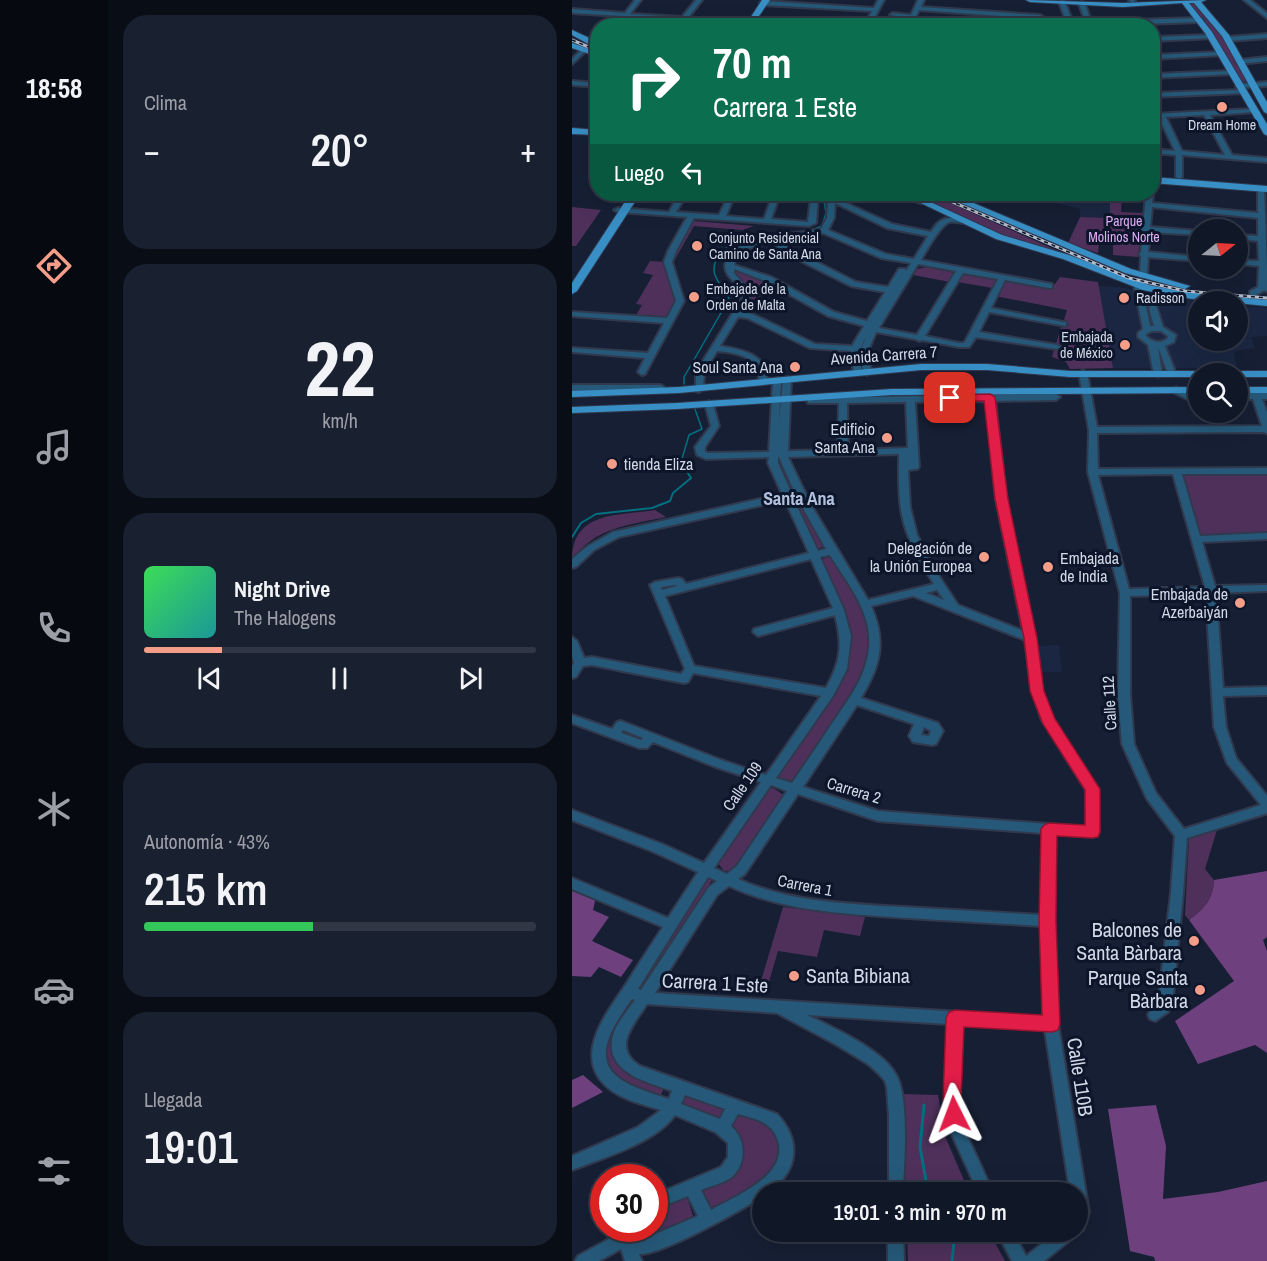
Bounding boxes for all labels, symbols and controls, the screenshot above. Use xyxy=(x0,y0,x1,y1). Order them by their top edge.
text: 70 m xyxy=(713,35,792,91)
icon: right xyxy=(614,42,692,120)
text: 18:58 xyxy=(26,70,82,106)
text: Clima xyxy=(144,89,187,116)
text: Carrera 1 Este xyxy=(713,89,857,125)
marker: Dream Home xyxy=(1215,100,1229,114)
place label: Dream Home xyxy=(1188,116,1256,134)
text: 20° xyxy=(310,119,370,180)
text: − xyxy=(144,128,160,172)
text: + xyxy=(520,128,536,172)
icon: left xyxy=(676,156,709,189)
text: Luego xyxy=(614,158,664,188)
park label: Parque Molinos Norte xyxy=(1088,212,1160,246)
north arrow xyxy=(1188,219,1248,279)
map controls xyxy=(1188,219,1248,423)
place label: Conjunto Residencial Camino de Santa Ana xyxy=(709,229,822,263)
marker: Conjunto Residencial Camino de Santa Ana xyxy=(690,239,704,253)
icon: directions xyxy=(33,245,75,287)
place label: Embajada de la Orden de Malta xyxy=(706,280,786,314)
place label: Radisson xyxy=(1136,289,1185,307)
marker: Embajada de la Orden de Malta xyxy=(687,290,701,304)
marker: Radisson xyxy=(1117,291,1131,305)
button: sound xyxy=(1188,291,1248,351)
text: 22 xyxy=(304,315,376,420)
place label: Embajada de México xyxy=(1060,328,1114,362)
marker: Embajada de México xyxy=(1118,338,1132,352)
street label: Avenida Carrera 7 xyxy=(829,340,938,370)
place label: Soul Santa Ana xyxy=(693,356,784,378)
marker: Soul Santa Ana xyxy=(788,360,802,374)
button: search xyxy=(1188,363,1248,423)
pin xyxy=(924,372,975,423)
icon: arrive xyxy=(933,381,966,414)
text: km/h xyxy=(322,407,358,434)
place label: Edificio Santa Ana xyxy=(814,418,876,458)
icon: music xyxy=(33,426,75,468)
marker: Edificio Santa Ana xyxy=(880,431,894,445)
place label: tienda Eliza xyxy=(624,453,694,475)
marker: tienda Eliza xyxy=(605,457,619,471)
district label: Santa Ana xyxy=(763,486,836,511)
place label: Delegación de la Unión Europea xyxy=(870,537,973,577)
place label: Embajada de India xyxy=(1060,547,1120,587)
marker: Delegación de la Unión Europea xyxy=(977,550,991,564)
marker: Embajada de India xyxy=(1041,560,1055,574)
text: Night Drive xyxy=(234,574,330,604)
place label: Embajada de Azerbaiyán xyxy=(1151,583,1228,623)
marker: Embajada de Azerbaiyán xyxy=(1233,596,1247,610)
text: The Halogens xyxy=(234,604,336,631)
icon: phone xyxy=(33,607,75,649)
icon: previous xyxy=(193,662,226,695)
icon: pause xyxy=(323,662,356,695)
icon: next xyxy=(454,662,487,695)
street label: Calle 112 xyxy=(1097,675,1121,731)
street label: Calle 109 xyxy=(717,757,767,815)
street label: Carrera 2 xyxy=(824,771,884,809)
icon: climate xyxy=(33,788,75,830)
text: Autonomía · 43% xyxy=(144,828,270,855)
text: 215 km xyxy=(144,858,268,919)
street label: Carrera 1 xyxy=(776,869,835,901)
place label: Balcones de Santa Bàrbara xyxy=(1076,916,1182,966)
marker: Balcones de Santa Bàrbara xyxy=(1187,934,1201,948)
place label: Santa Bibiana xyxy=(806,962,910,989)
place label: Parque Santa Bàrbara xyxy=(1088,964,1188,1014)
street label: Carrera 1 Este xyxy=(661,966,769,999)
icon: car xyxy=(33,969,75,1011)
marker: Santa Bibiana xyxy=(787,969,801,983)
marker: Parque Santa Bàrbara xyxy=(1193,983,1207,997)
street label: Calle 110B xyxy=(1061,1036,1100,1118)
position arrow xyxy=(922,1082,986,1146)
text: Llegada xyxy=(144,1086,202,1113)
text: 19:01 xyxy=(144,1116,238,1177)
icon: filters xyxy=(33,1150,75,1192)
speed limit sign: 30 xyxy=(590,1164,668,1242)
text: 19:01 · 3 min · 970 m xyxy=(833,1197,1007,1227)

